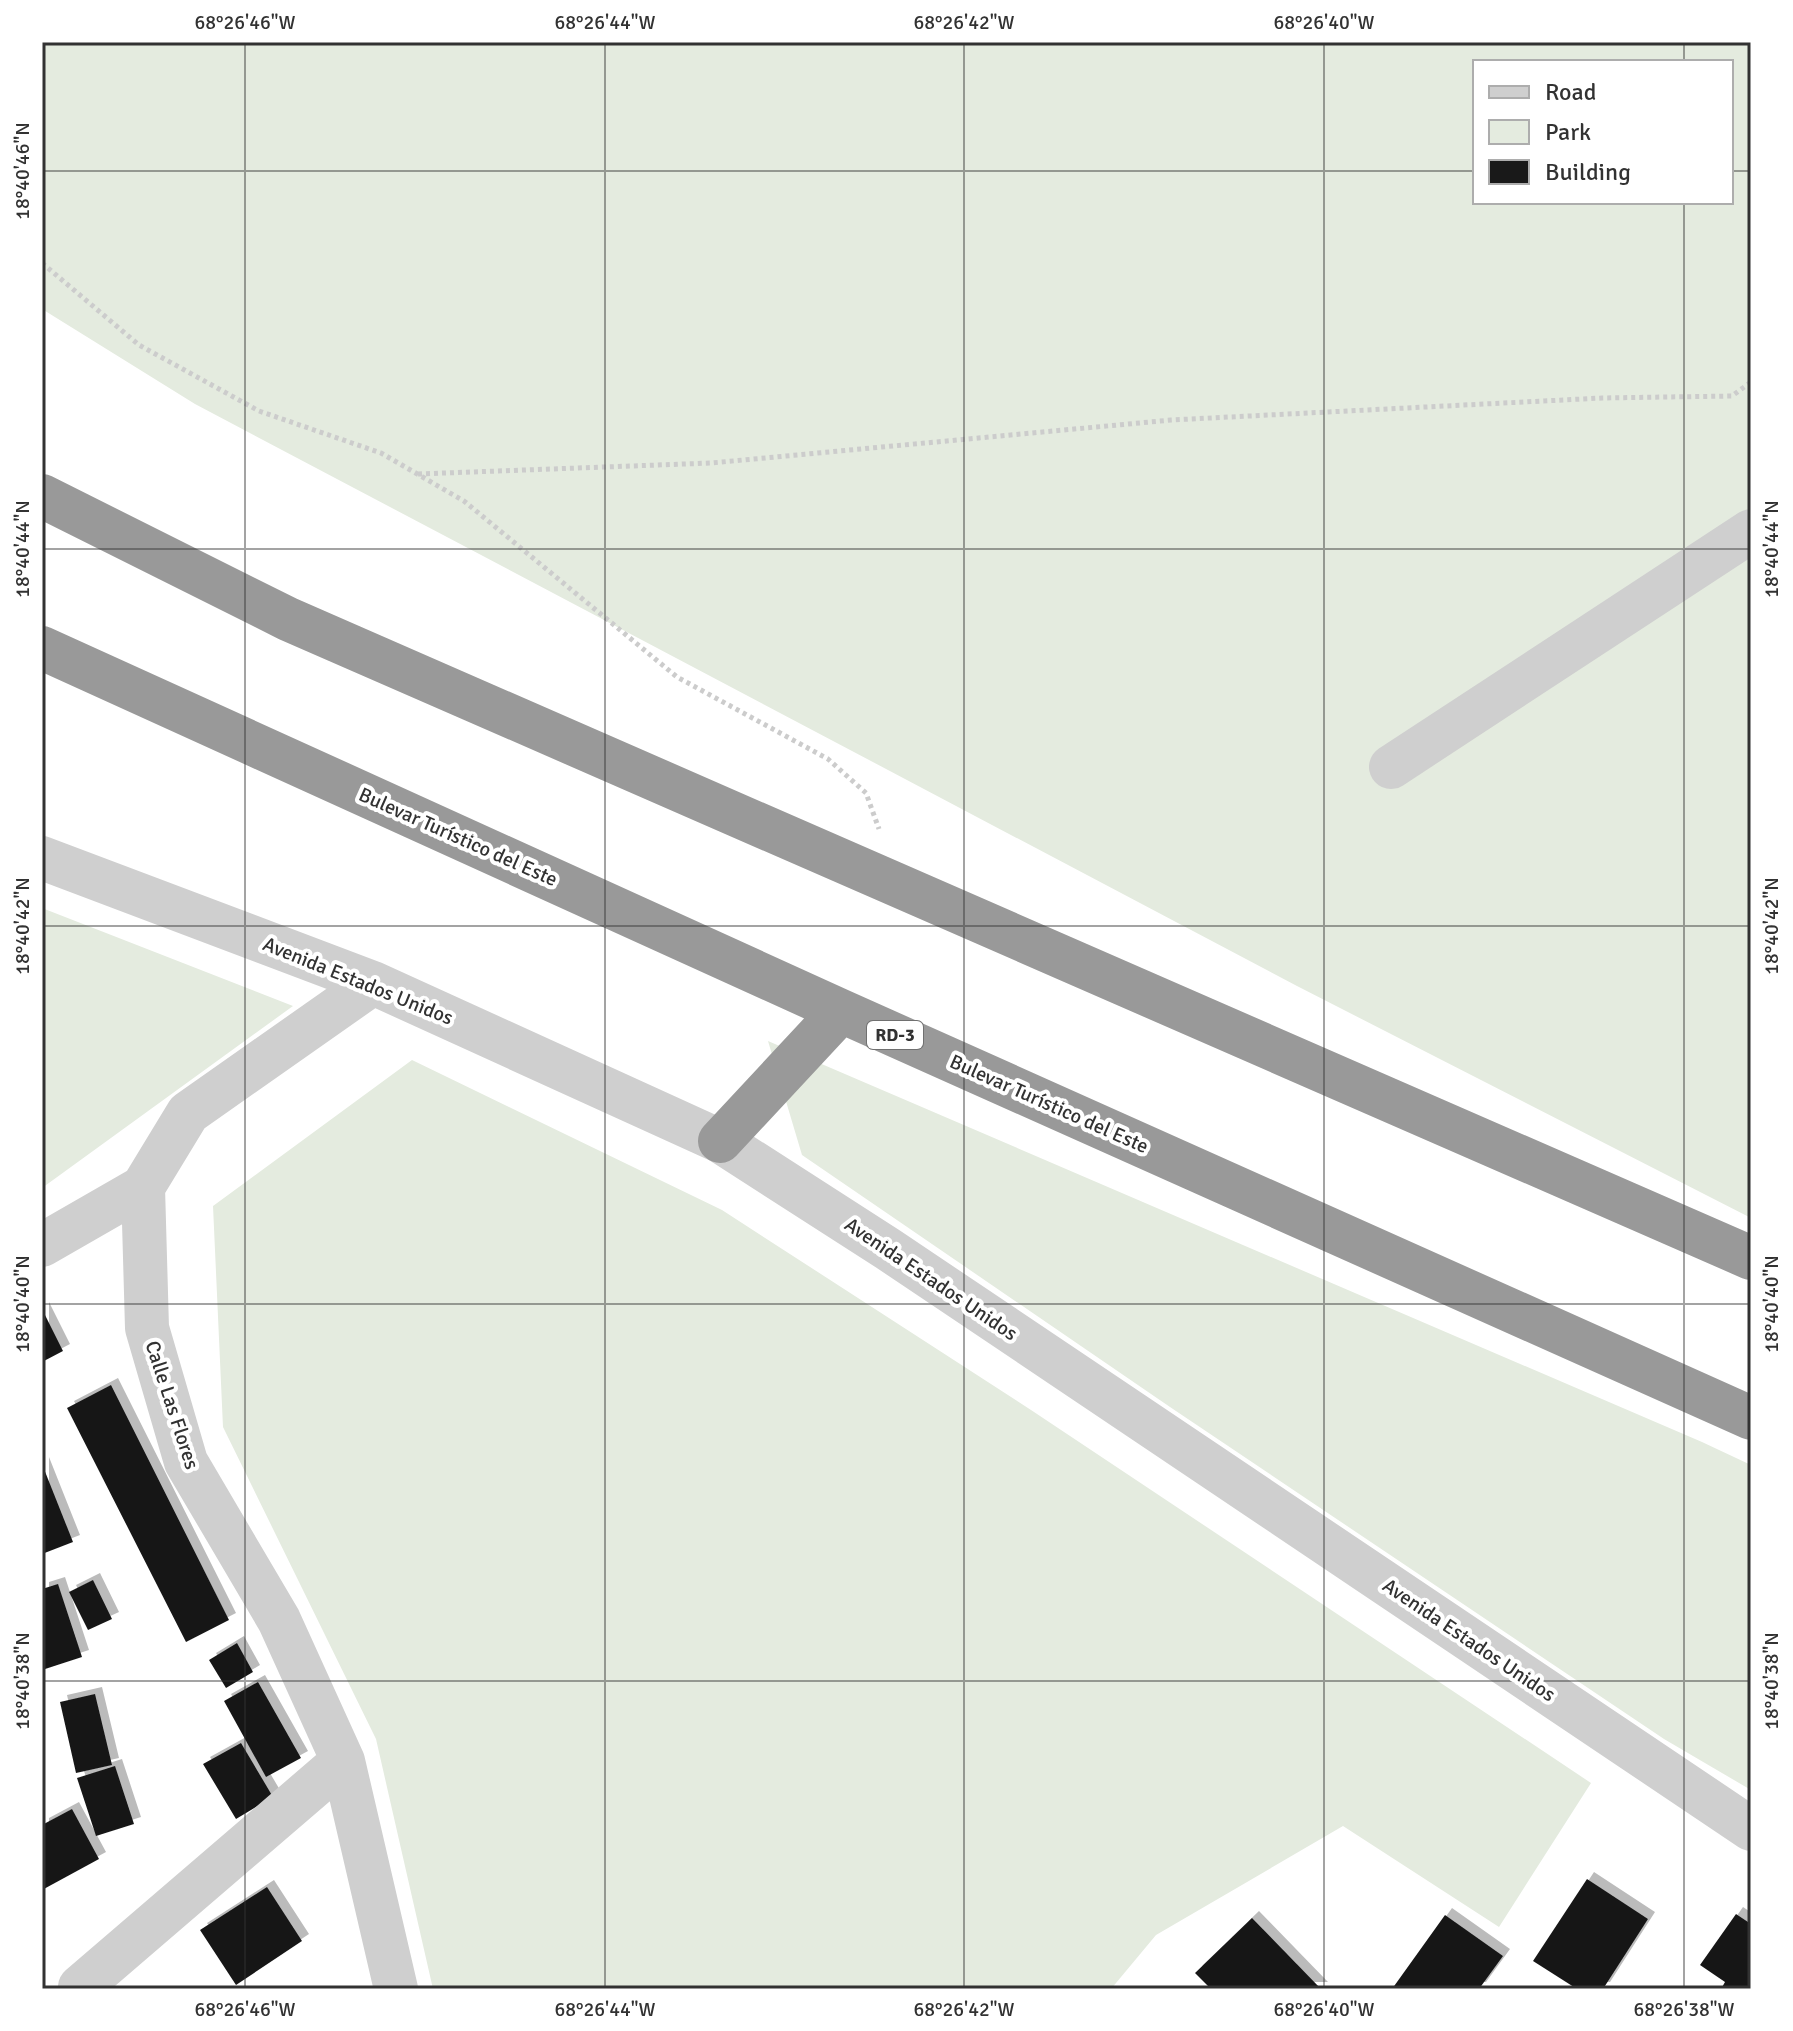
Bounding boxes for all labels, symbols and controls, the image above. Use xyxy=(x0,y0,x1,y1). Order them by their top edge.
text: 68°26'46"W xyxy=(194,10,296,35)
text: 68°26'44"W xyxy=(554,10,656,35)
text: 68°26'42"W xyxy=(913,10,1015,35)
text: 68°26'40"W xyxy=(1273,10,1375,35)
legend xyxy=(1473,60,1733,204)
text: Road xyxy=(1545,77,1596,107)
text: Park xyxy=(1545,117,1591,147)
text: 18°40'46"N xyxy=(10,122,35,220)
text: Building xyxy=(1545,157,1631,187)
text: 18°40'44"N xyxy=(10,500,35,598)
text: 18°40'44"N xyxy=(1759,500,1784,598)
street label: Bulevar Turístico del Este xyxy=(355,782,561,892)
text: 18°40'42"N xyxy=(10,877,35,975)
text: 18°40'42"N xyxy=(1759,877,1784,975)
street label: Avenida Estados Unidos xyxy=(259,931,457,1031)
road number: RD-3 xyxy=(867,1021,923,1049)
street label: Bulevar Turístico del Este xyxy=(946,1049,1152,1159)
street label: Avenida Estados Unidos xyxy=(840,1212,1022,1346)
text: 18°40'40"N xyxy=(10,1255,35,1353)
text: 18°40'40"N xyxy=(1759,1255,1784,1353)
street label: Calle Las Flores xyxy=(139,1338,205,1473)
street label: Avenida Estados Unidos xyxy=(1378,1573,1560,1707)
text: 18°40'38"N xyxy=(10,1632,35,1730)
text: 18°40'38"N xyxy=(1759,1632,1784,1730)
text: 68°26'46"W xyxy=(194,1997,296,2022)
text: 68°26'44"W xyxy=(554,1997,656,2022)
text: 68°26'42"W xyxy=(913,1997,1015,2022)
text: 68°26'40"W xyxy=(1273,1997,1375,2022)
text: 68°26'38"W xyxy=(1633,1997,1735,2022)

